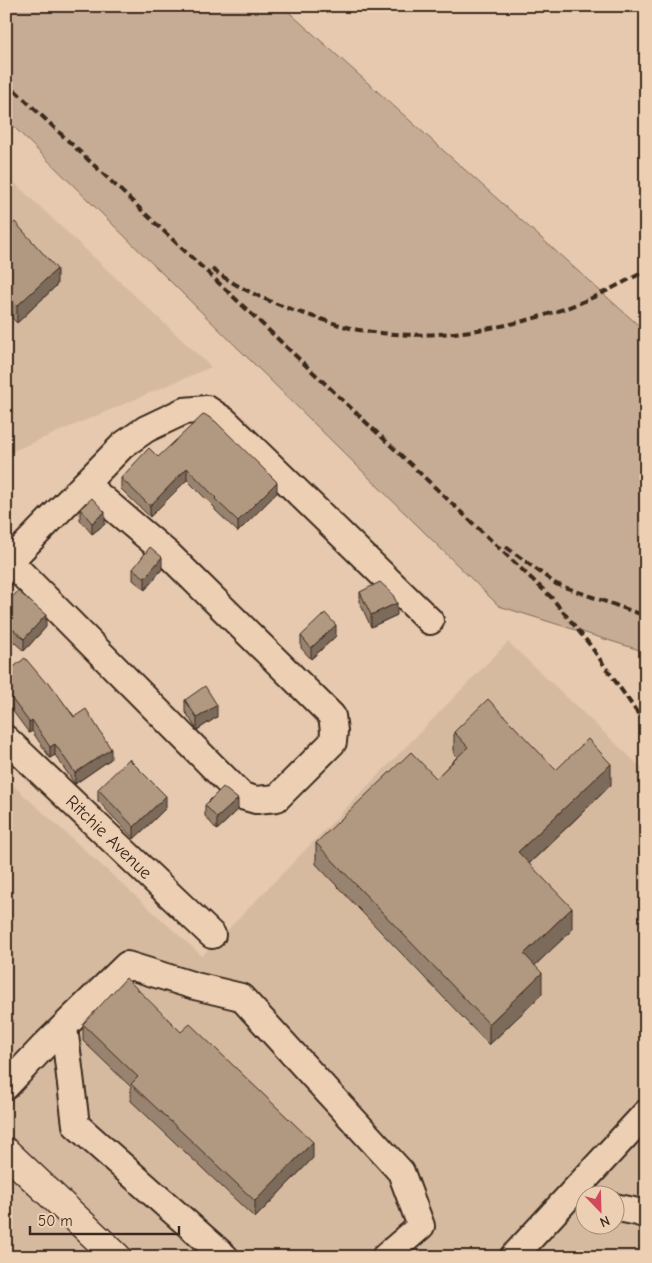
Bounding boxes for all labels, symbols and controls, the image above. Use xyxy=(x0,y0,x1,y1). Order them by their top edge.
street label: Ritchie Avenue xyxy=(61,791,156,884)
north arrow xyxy=(574,1186,624,1236)
scale bar xyxy=(30,1203,179,1235)
text: 50 m xyxy=(38,1212,73,1230)
text: N xyxy=(597,1212,612,1231)

